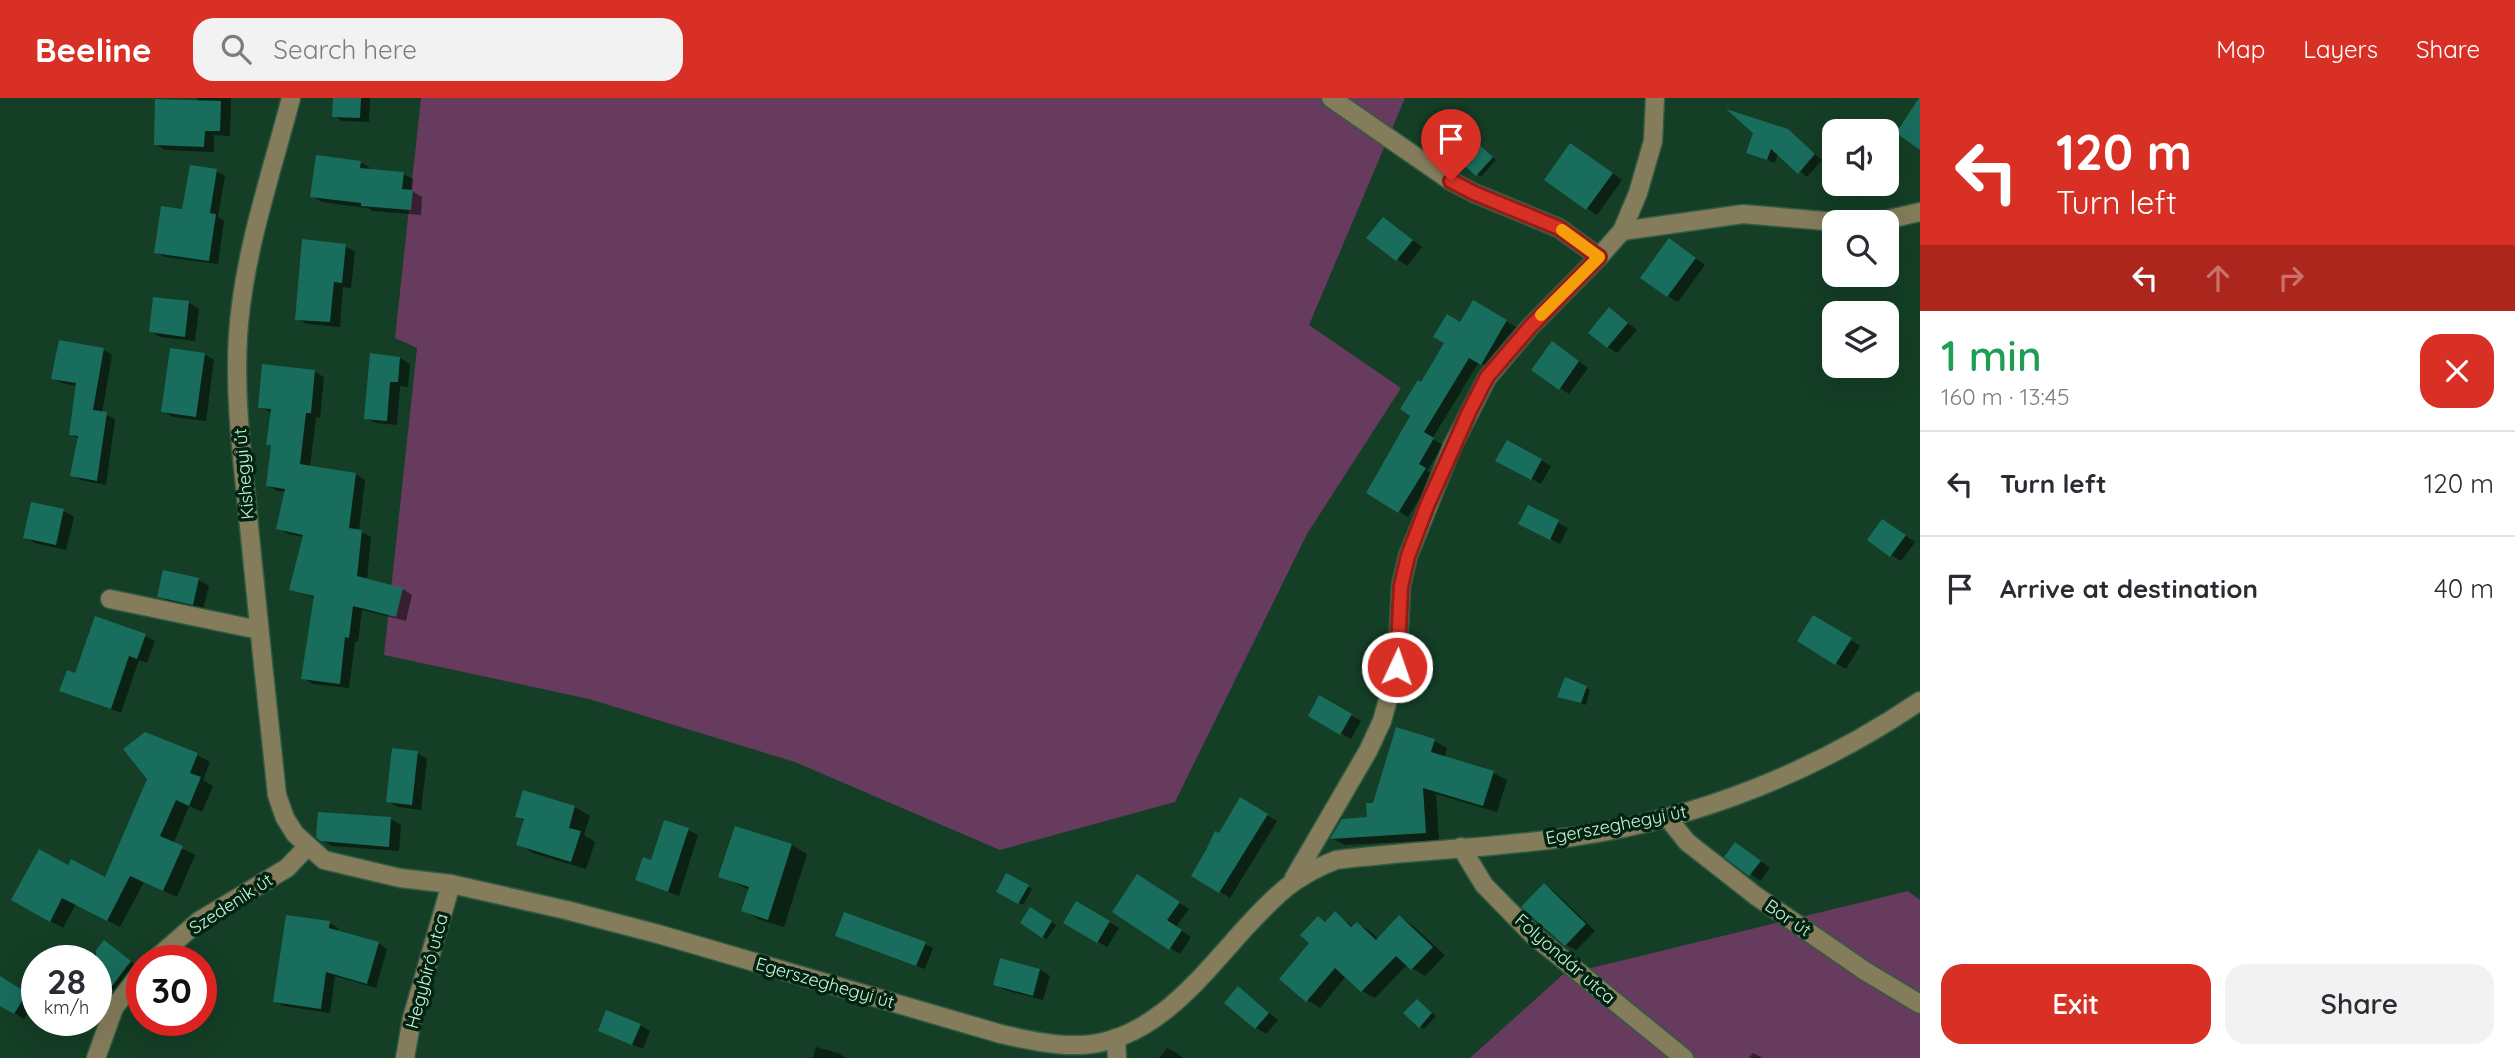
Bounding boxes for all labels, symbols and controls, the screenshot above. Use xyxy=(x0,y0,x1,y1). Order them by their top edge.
search box xyxy=(193,18,683,81)
text: Beeline xyxy=(35,29,151,70)
icon: search xyxy=(217,30,255,68)
text: Search here xyxy=(273,33,417,66)
text: Map xyxy=(2216,34,2265,64)
text: Layers xyxy=(2303,34,2378,64)
text: Share xyxy=(2416,34,2480,64)
pin xyxy=(1421,109,1481,181)
map controls xyxy=(1822,119,1899,378)
button: sound xyxy=(1822,119,1899,196)
icon: arrive xyxy=(1432,120,1470,158)
text: 120 m xyxy=(2056,121,2192,182)
icon: left xyxy=(1941,126,2032,217)
text: Turn left xyxy=(2056,182,2177,222)
button: search xyxy=(1822,210,1899,287)
icon: left xyxy=(2126,259,2164,297)
icon: ahead xyxy=(2199,259,2237,297)
icon: right xyxy=(2272,259,2310,297)
button: layers xyxy=(1822,301,1899,378)
text: 1 min xyxy=(1941,329,2042,382)
button: close xyxy=(2420,334,2494,408)
text: 160 m · 13:45 xyxy=(1941,382,2070,411)
street label: Kishegyi út xyxy=(228,428,259,521)
icon: left xyxy=(1941,465,1979,503)
text: Turn left xyxy=(2000,467,2107,500)
text: 120 m xyxy=(2424,467,2494,500)
icon: arrive xyxy=(1941,570,1979,608)
text: Arrive at destination xyxy=(2000,572,2258,605)
text: 40 m xyxy=(2434,572,2494,605)
position arrow xyxy=(1360,630,1434,704)
street label: Egerszeghegyi út xyxy=(1543,800,1688,849)
street label: Szedenik út xyxy=(185,868,277,939)
street label: Bor út xyxy=(1761,894,1816,941)
street label: Folyondár utca xyxy=(1510,909,1621,1009)
street label: Hegybíró utca xyxy=(400,911,453,1031)
speed limit sign: 30 xyxy=(126,945,217,1036)
street label: Egerszeghegyi út xyxy=(753,952,897,1013)
text: 28 xyxy=(47,959,86,1003)
button: Exit xyxy=(1941,964,2211,1044)
button: Share xyxy=(2225,964,2494,1044)
text: km/h xyxy=(44,996,89,1019)

